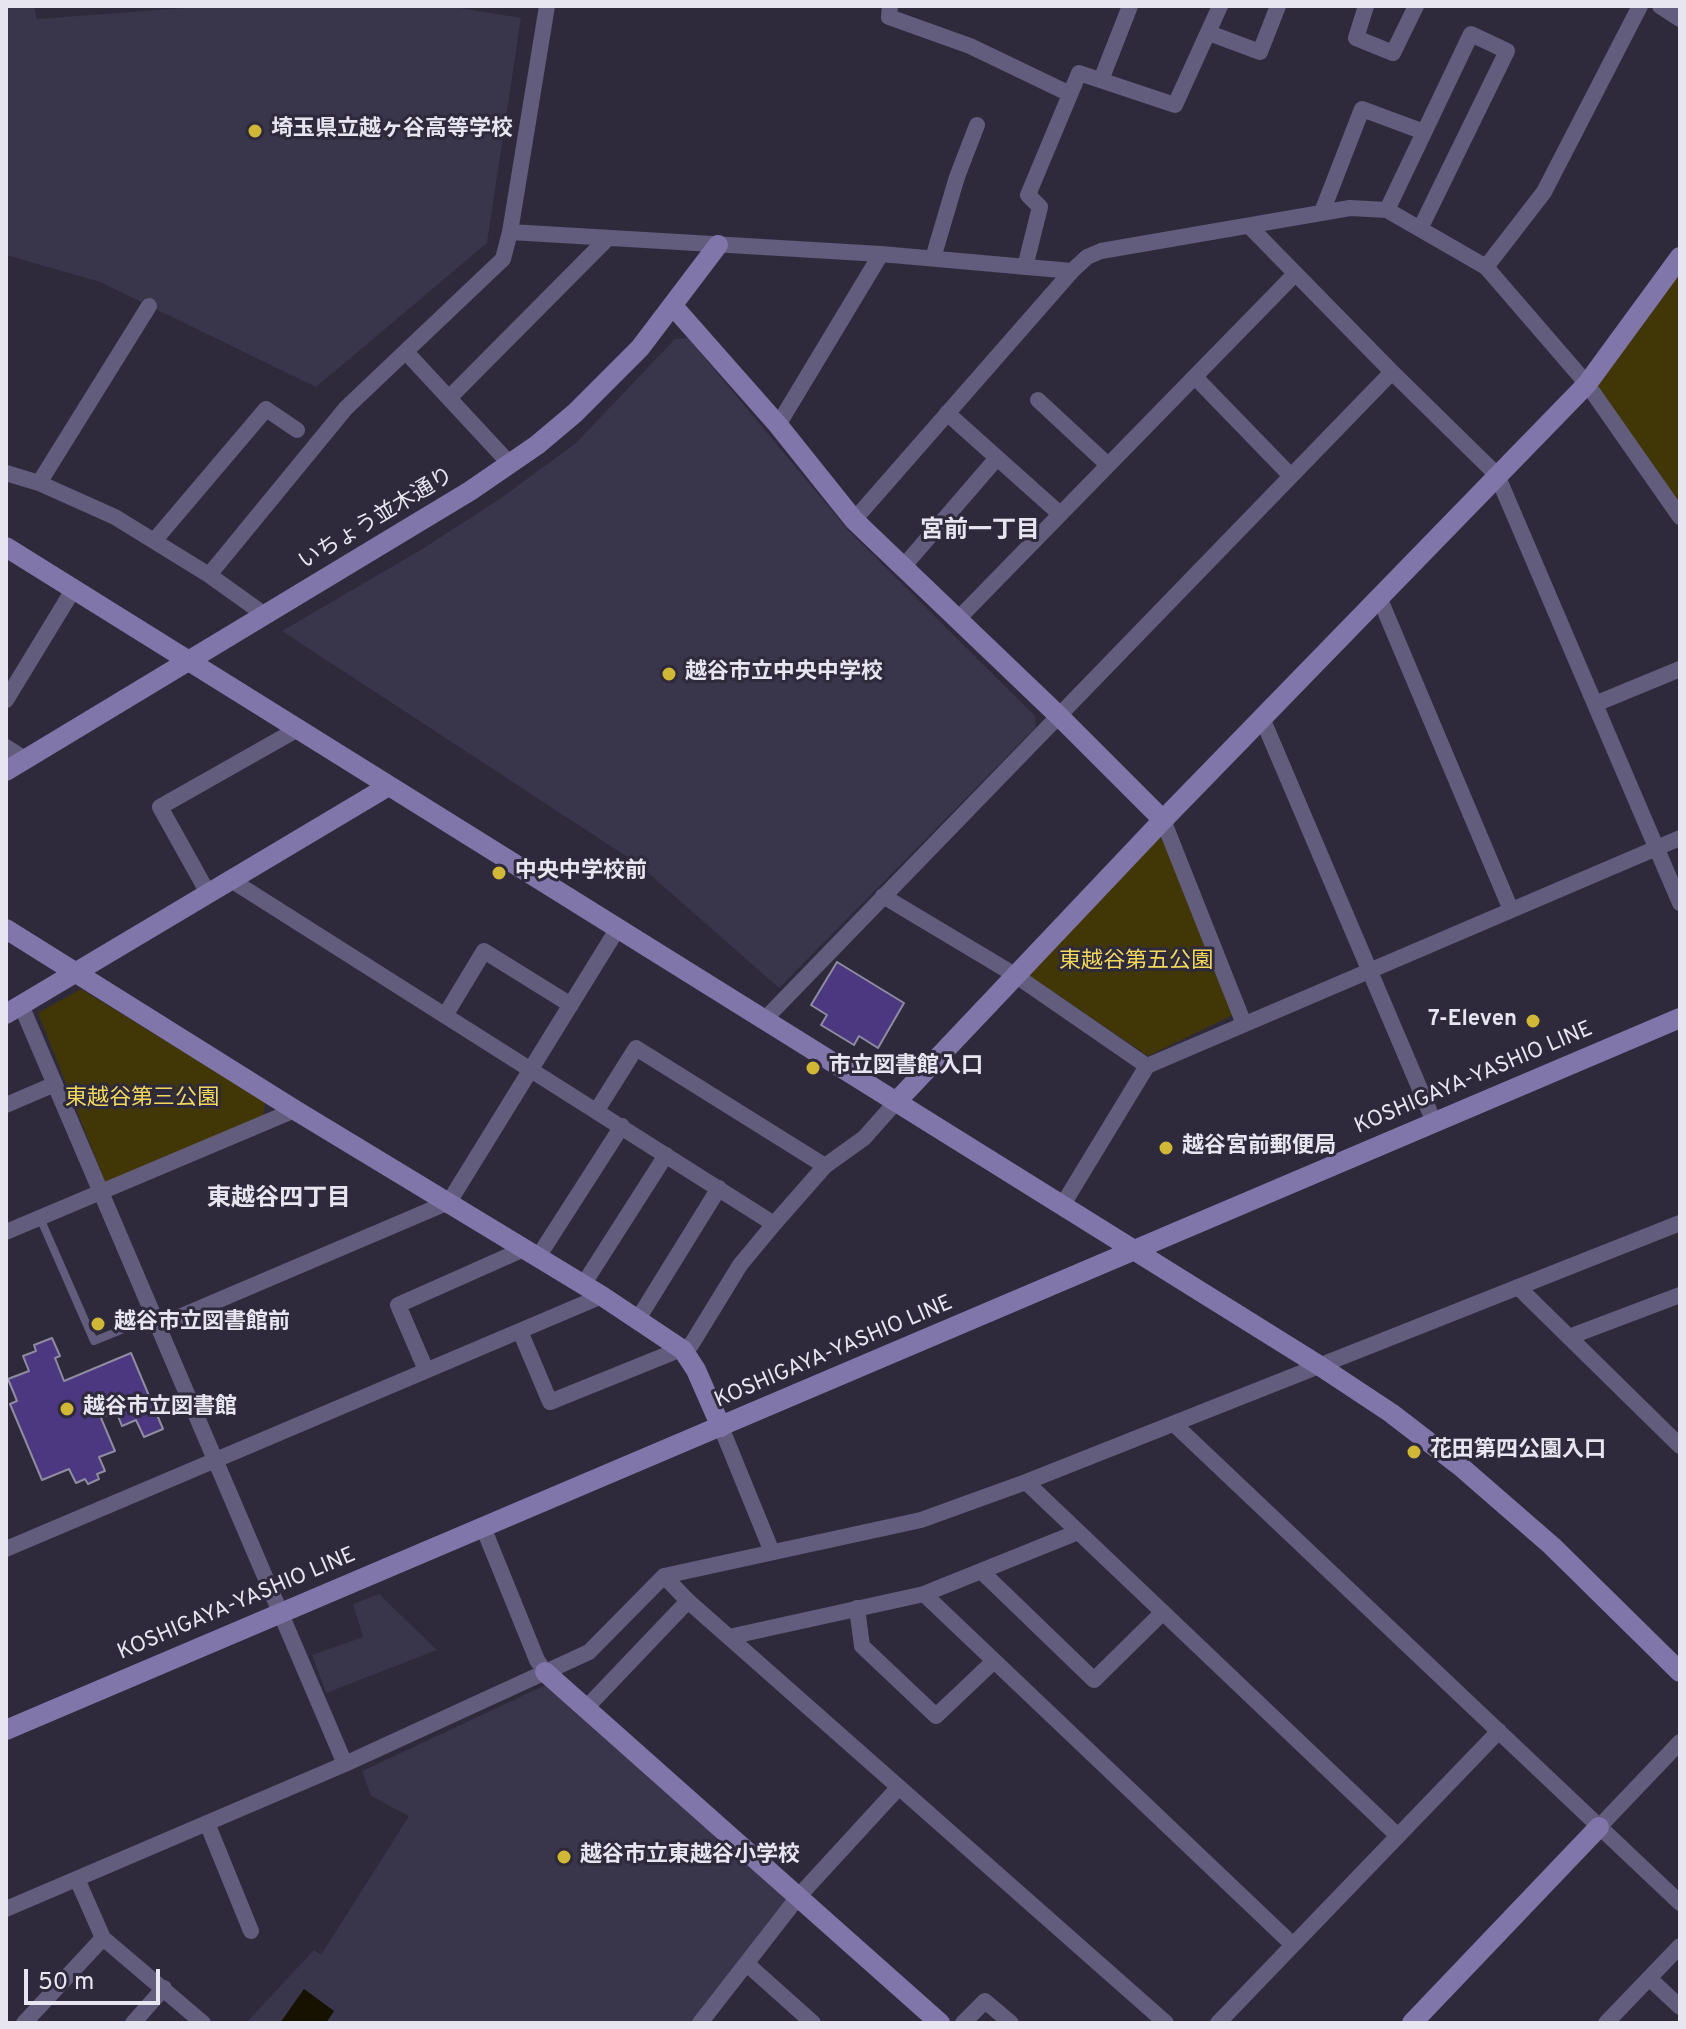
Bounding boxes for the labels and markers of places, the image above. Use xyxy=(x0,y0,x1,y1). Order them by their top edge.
place label: 埼玉県立越ヶ谷高等学校 xyxy=(271,118,513,144)
marker: 埼玉県立越ヶ谷高等学校 xyxy=(246,122,264,140)
place label: 越谷市立中央中学校 xyxy=(685,661,883,687)
marker: 越谷市立中央中学校 xyxy=(660,665,678,683)
place label: 中央中学校前 xyxy=(515,860,647,886)
marker: 中央中学校前 xyxy=(490,864,508,882)
place label: 7-Eleven xyxy=(1428,1008,1517,1034)
marker: 7-Eleven xyxy=(1524,1012,1542,1030)
place label: 市立図書館入口 xyxy=(829,1055,983,1081)
marker: 市立図書館入口 xyxy=(804,1059,822,1077)
place label: 越谷宮前郵便局 xyxy=(1182,1135,1336,1161)
marker: 越谷宮前郵便局 xyxy=(1157,1139,1175,1157)
place label: 越谷市立図書館前 xyxy=(114,1311,290,1337)
marker: 越谷市立図書館前 xyxy=(89,1315,107,1333)
place label: 越谷市立図書館 xyxy=(83,1396,237,1422)
marker: 越谷市立図書館 xyxy=(58,1400,76,1418)
place label: 花田第四公園入口 xyxy=(1430,1439,1606,1465)
marker: 花田第四公園入口 xyxy=(1405,1443,1423,1461)
place label: 越谷市立東越谷小学校 xyxy=(580,1844,800,1870)
marker: 越谷市立東越谷小学校 xyxy=(555,1848,573,1866)

